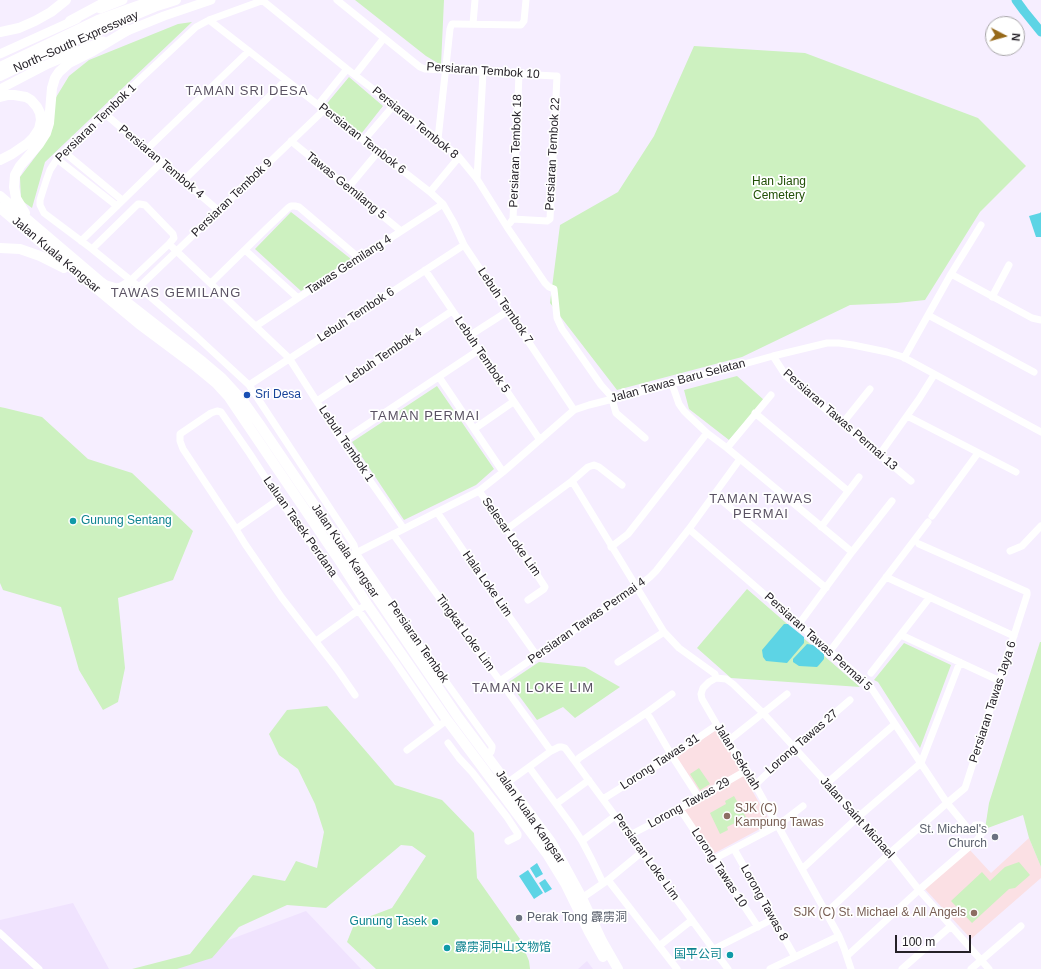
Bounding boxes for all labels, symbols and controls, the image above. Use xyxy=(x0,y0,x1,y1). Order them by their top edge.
street label: North–South Expressway xyxy=(11,8,141,76)
north arrow xyxy=(985,16,1025,56)
text: N xyxy=(1010,33,1022,42)
street label: Persiaran Tembok 10 xyxy=(426,60,540,82)
street label: Persiaran Tembok 1 xyxy=(53,81,139,165)
district label: TAMAN SRI DESA xyxy=(186,83,308,99)
street label: Persiaran Tembok 8 xyxy=(369,84,461,162)
street label: Persiaran Tembok 18 xyxy=(507,94,525,208)
street label: Persiaran Tembok 22 xyxy=(543,97,563,211)
street label: Persiaran Tembok 6 xyxy=(316,100,408,178)
street label: Persiaran Tembok 4 xyxy=(115,122,207,202)
street label: Tawas Gemilang 5 xyxy=(303,149,389,223)
street label: Persiaran Tembok 9 xyxy=(189,156,275,240)
park label: Han Jiang Cemetery xyxy=(752,175,806,203)
street label: Jalan Kuala Kangsar xyxy=(9,214,103,296)
street label: Tawas Gemilang 4 xyxy=(304,232,394,298)
street label: Lebuh Tembok 7 xyxy=(474,265,536,347)
district label: TAWAS GEMILANG xyxy=(111,285,241,301)
street label: Lebuh Tembok 6 xyxy=(315,285,397,345)
street label: Lebuh Tembok 5 xyxy=(451,314,513,396)
street label: Lebuh Tembok 4 xyxy=(343,325,425,387)
street label: Jalan Tawas Baru Selatan xyxy=(609,356,747,406)
street label: Persiaran Tawas Permai 13 xyxy=(780,366,900,474)
place label: Sri Desa xyxy=(255,388,301,402)
marker: Sri Desa xyxy=(242,390,252,400)
street label: Lebuh Tembok 1 xyxy=(315,403,377,485)
district label: TAMAN PERMAI xyxy=(370,408,480,424)
street label: Laluan Tasek Perdana xyxy=(260,474,340,580)
district label: TAMAN TAWAS PERMAI xyxy=(709,491,813,522)
street label: Selesar Loke Lim xyxy=(479,495,543,579)
street label: Jalan Kuala Kangsar xyxy=(308,501,382,601)
place label: Gunung Sentang xyxy=(81,514,172,528)
marker: Gunung Sentang xyxy=(68,516,78,526)
street label: Hala Loke Lim xyxy=(459,548,515,620)
street label: Persiaran Tawas Permai 4 xyxy=(526,575,648,667)
street label: Persiaran Tawas Permai 5 xyxy=(761,590,875,694)
street label: Tingkat Loke Lim xyxy=(432,592,498,674)
street label: Persiaran Tembok xyxy=(384,598,452,686)
street label: Persiaran Tawas Jaya 6 xyxy=(966,639,1020,765)
district label: TAMAN LOKE LIM xyxy=(472,680,594,696)
street label: Lorong Tawas 27 xyxy=(763,707,841,777)
street label: Jalan Sekolah xyxy=(711,721,763,793)
street label: Lorong Tawas 31 xyxy=(618,731,702,793)
street label: Jalan Kuala Kangsar xyxy=(492,768,568,866)
street label: Lorong Tawas 29 xyxy=(646,775,732,831)
street label: Jalan Saint Michael xyxy=(817,775,897,861)
place label: SJK (C) Kampung Tawas xyxy=(735,802,824,830)
street label: Persiaran Loke Lim xyxy=(610,811,682,903)
marker: SJK (C) Kampung Tawas xyxy=(722,811,732,821)
place label: St. Michael's Church xyxy=(919,823,987,851)
street label: Lorong Tawas 10 xyxy=(688,826,750,910)
marker: St. Michael's Church xyxy=(990,832,1000,842)
street label: Lorong Tawas 8 xyxy=(737,862,791,944)
place label: SJK (C) St. Michael & All Angels xyxy=(793,906,966,920)
marker: SJK (C) St. Michael & All Angels xyxy=(969,908,979,918)
place label: Perak Tong 霹雳洞 xyxy=(527,911,627,925)
marker: Perak Tong 霹雳洞 xyxy=(514,913,524,923)
place label: Gunung Tasek xyxy=(350,915,427,929)
marker: Gunung Tasek xyxy=(430,917,440,927)
scale bar xyxy=(897,927,973,953)
text: 100 m xyxy=(902,935,935,949)
place label: 霹雳洞中山文物馆 xyxy=(455,941,551,955)
marker: 霹雳洞中山文物馆 xyxy=(442,943,452,953)
place label: 国平公司 xyxy=(674,948,722,962)
marker: 国平公司 xyxy=(725,950,735,960)

